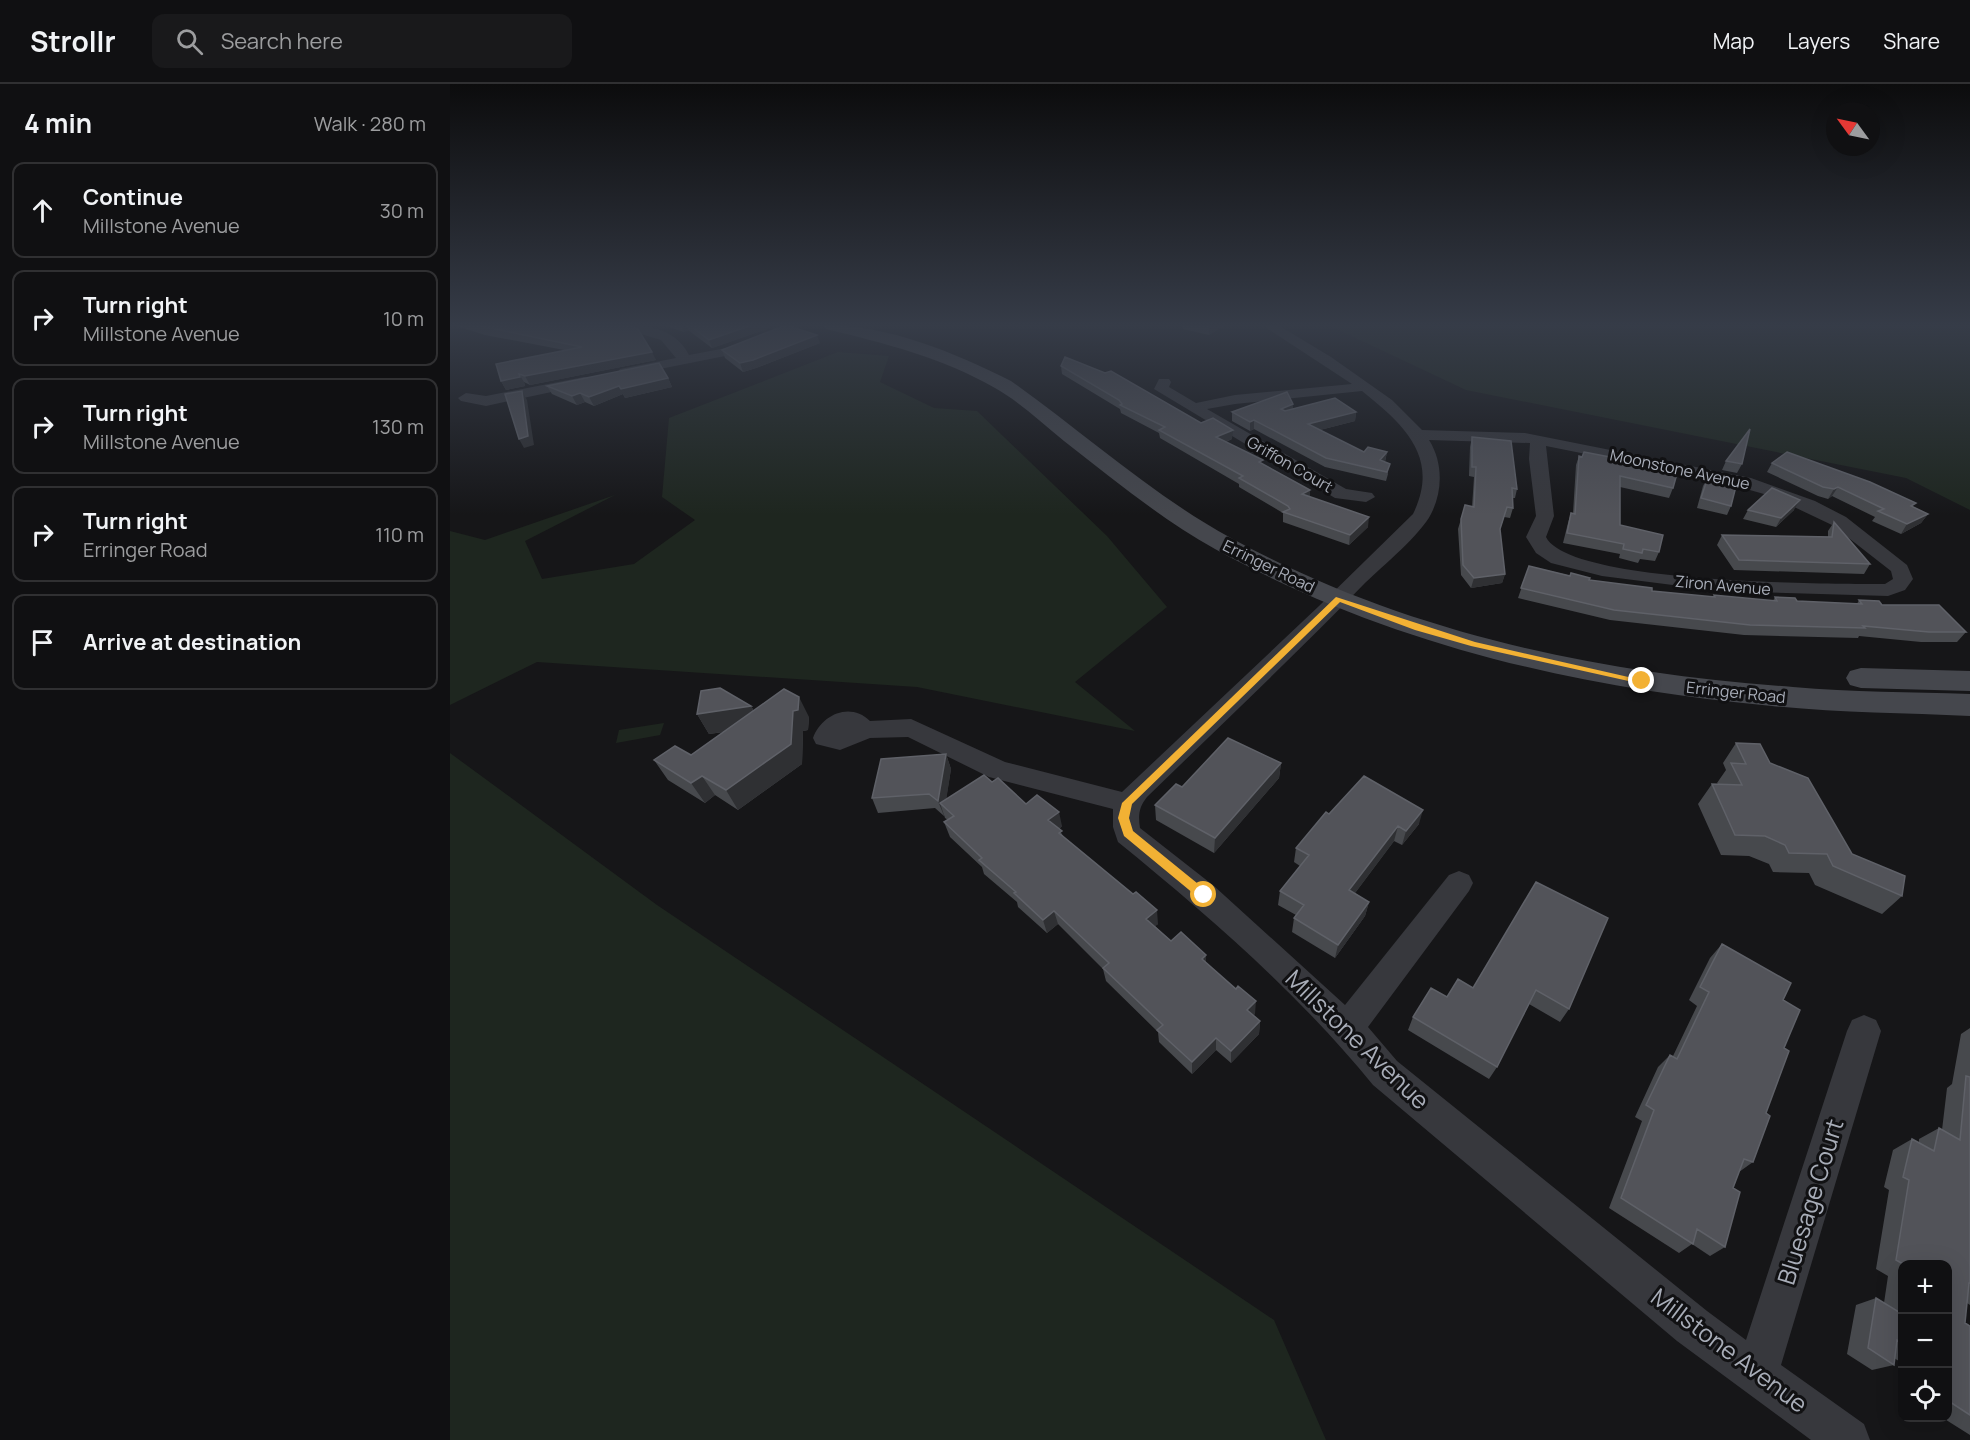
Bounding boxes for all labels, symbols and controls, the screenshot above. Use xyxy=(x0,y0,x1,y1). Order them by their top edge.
search box xyxy=(152,14,572,68)
text: Strollr xyxy=(30,22,116,60)
icon: search xyxy=(173,25,206,58)
text: Search here xyxy=(221,26,343,56)
text: Map xyxy=(1713,27,1754,55)
text: Layers xyxy=(1787,27,1850,55)
text: Share xyxy=(1883,27,1940,55)
north arrow xyxy=(1826,102,1880,156)
text: 4 min xyxy=(24,105,92,141)
text: Walk · 280 m xyxy=(314,110,426,137)
text: Continue xyxy=(83,182,183,212)
icon: ahead xyxy=(26,194,59,227)
text: 30 m xyxy=(380,197,424,224)
text: Millstone Avenue xyxy=(83,212,240,239)
text: Turn right xyxy=(83,290,188,320)
icon: right xyxy=(26,302,59,335)
text: 10 m xyxy=(383,305,424,332)
text: Millstone Avenue xyxy=(83,320,240,347)
text: Turn right xyxy=(83,398,188,428)
icon: right xyxy=(26,410,59,443)
text: 130 m xyxy=(372,413,424,440)
text: Millstone Avenue xyxy=(83,428,240,455)
street label: Griffon Court xyxy=(1243,431,1337,497)
street label: Moonstone Avenue xyxy=(1608,443,1752,495)
text: Turn right xyxy=(83,506,188,536)
icon: right xyxy=(26,518,59,551)
text: 110 m xyxy=(375,521,424,548)
street label: Erringer Road xyxy=(1219,534,1319,598)
text: Erringer Road xyxy=(83,536,208,563)
street label: Ziron Avenue xyxy=(1674,570,1772,600)
icon: arrive xyxy=(26,626,59,659)
text: Arrive at destination xyxy=(83,627,301,657)
route end xyxy=(1628,667,1654,693)
street label: Erringer Road xyxy=(1685,676,1787,708)
route start xyxy=(1190,881,1216,907)
street label: Millstone Avenue xyxy=(1279,962,1437,1116)
street label: Bluesage Court xyxy=(1769,1115,1850,1288)
map controls xyxy=(1898,1260,1952,1422)
button: + xyxy=(1898,1260,1952,1314)
street label: Millstone Avenue xyxy=(1645,1280,1815,1420)
button: − xyxy=(1898,1314,1952,1368)
button: locate xyxy=(1898,1368,1952,1422)

